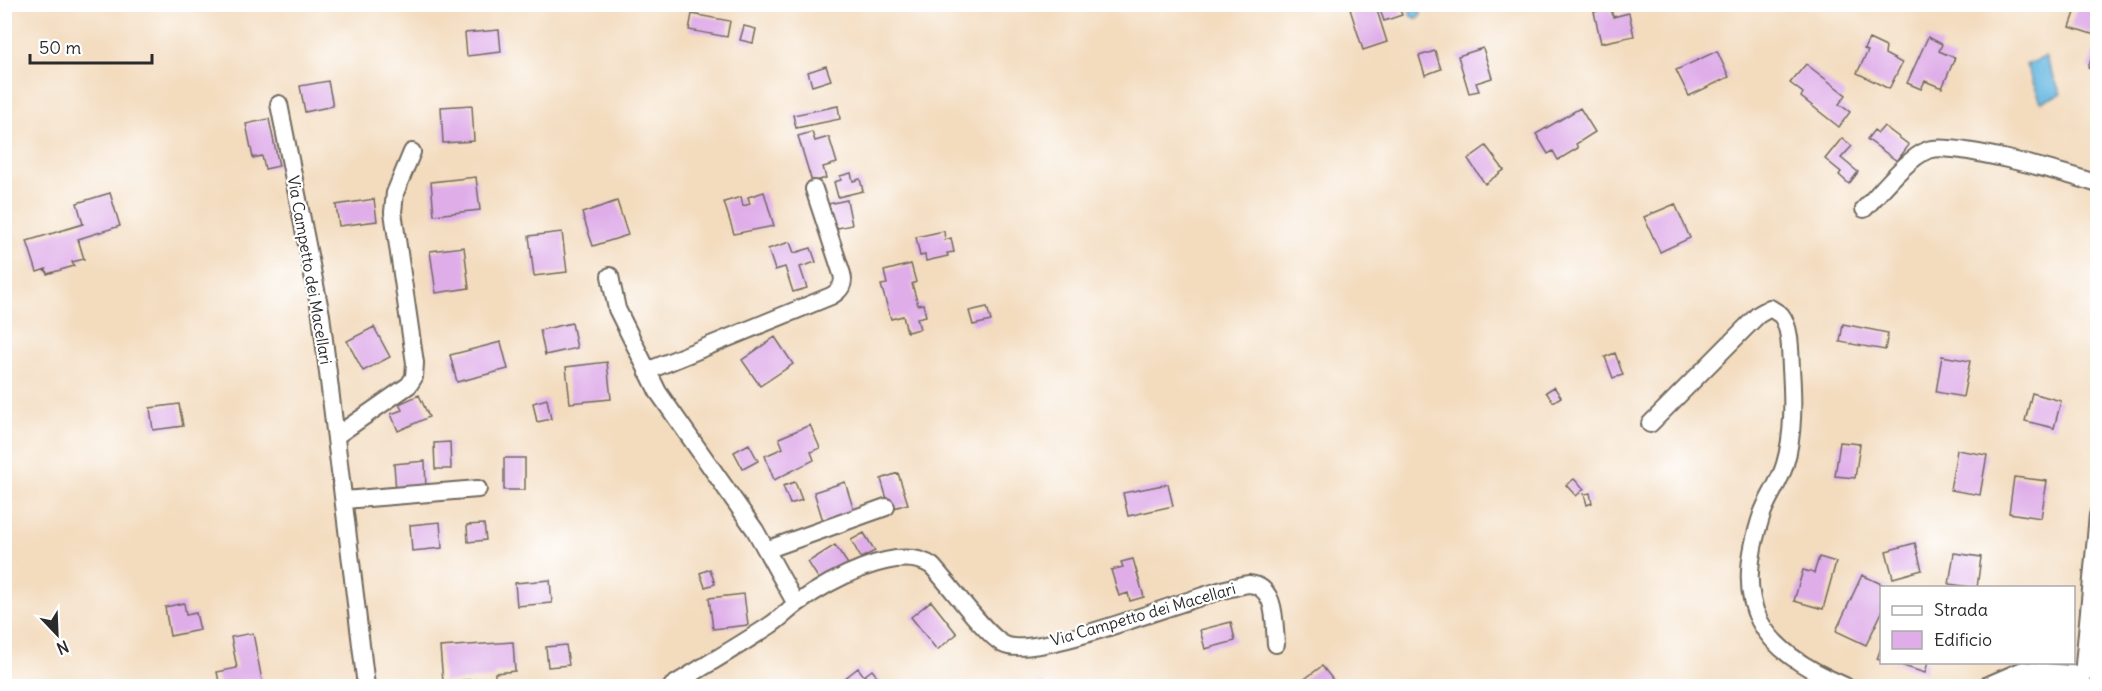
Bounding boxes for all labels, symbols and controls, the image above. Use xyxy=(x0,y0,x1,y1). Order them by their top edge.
scale bar xyxy=(30,27,152,65)
text: 50 m xyxy=(39,36,81,59)
street label: Via Campetto dei Macellari xyxy=(284,174,336,366)
street label: Via Campetto dei Macellari xyxy=(1048,578,1238,650)
legend xyxy=(1880,586,2075,664)
text: Strada xyxy=(1934,598,1988,621)
north arrow xyxy=(27,604,87,664)
text: Edificio xyxy=(1934,628,1992,651)
text: N xyxy=(54,636,72,659)

